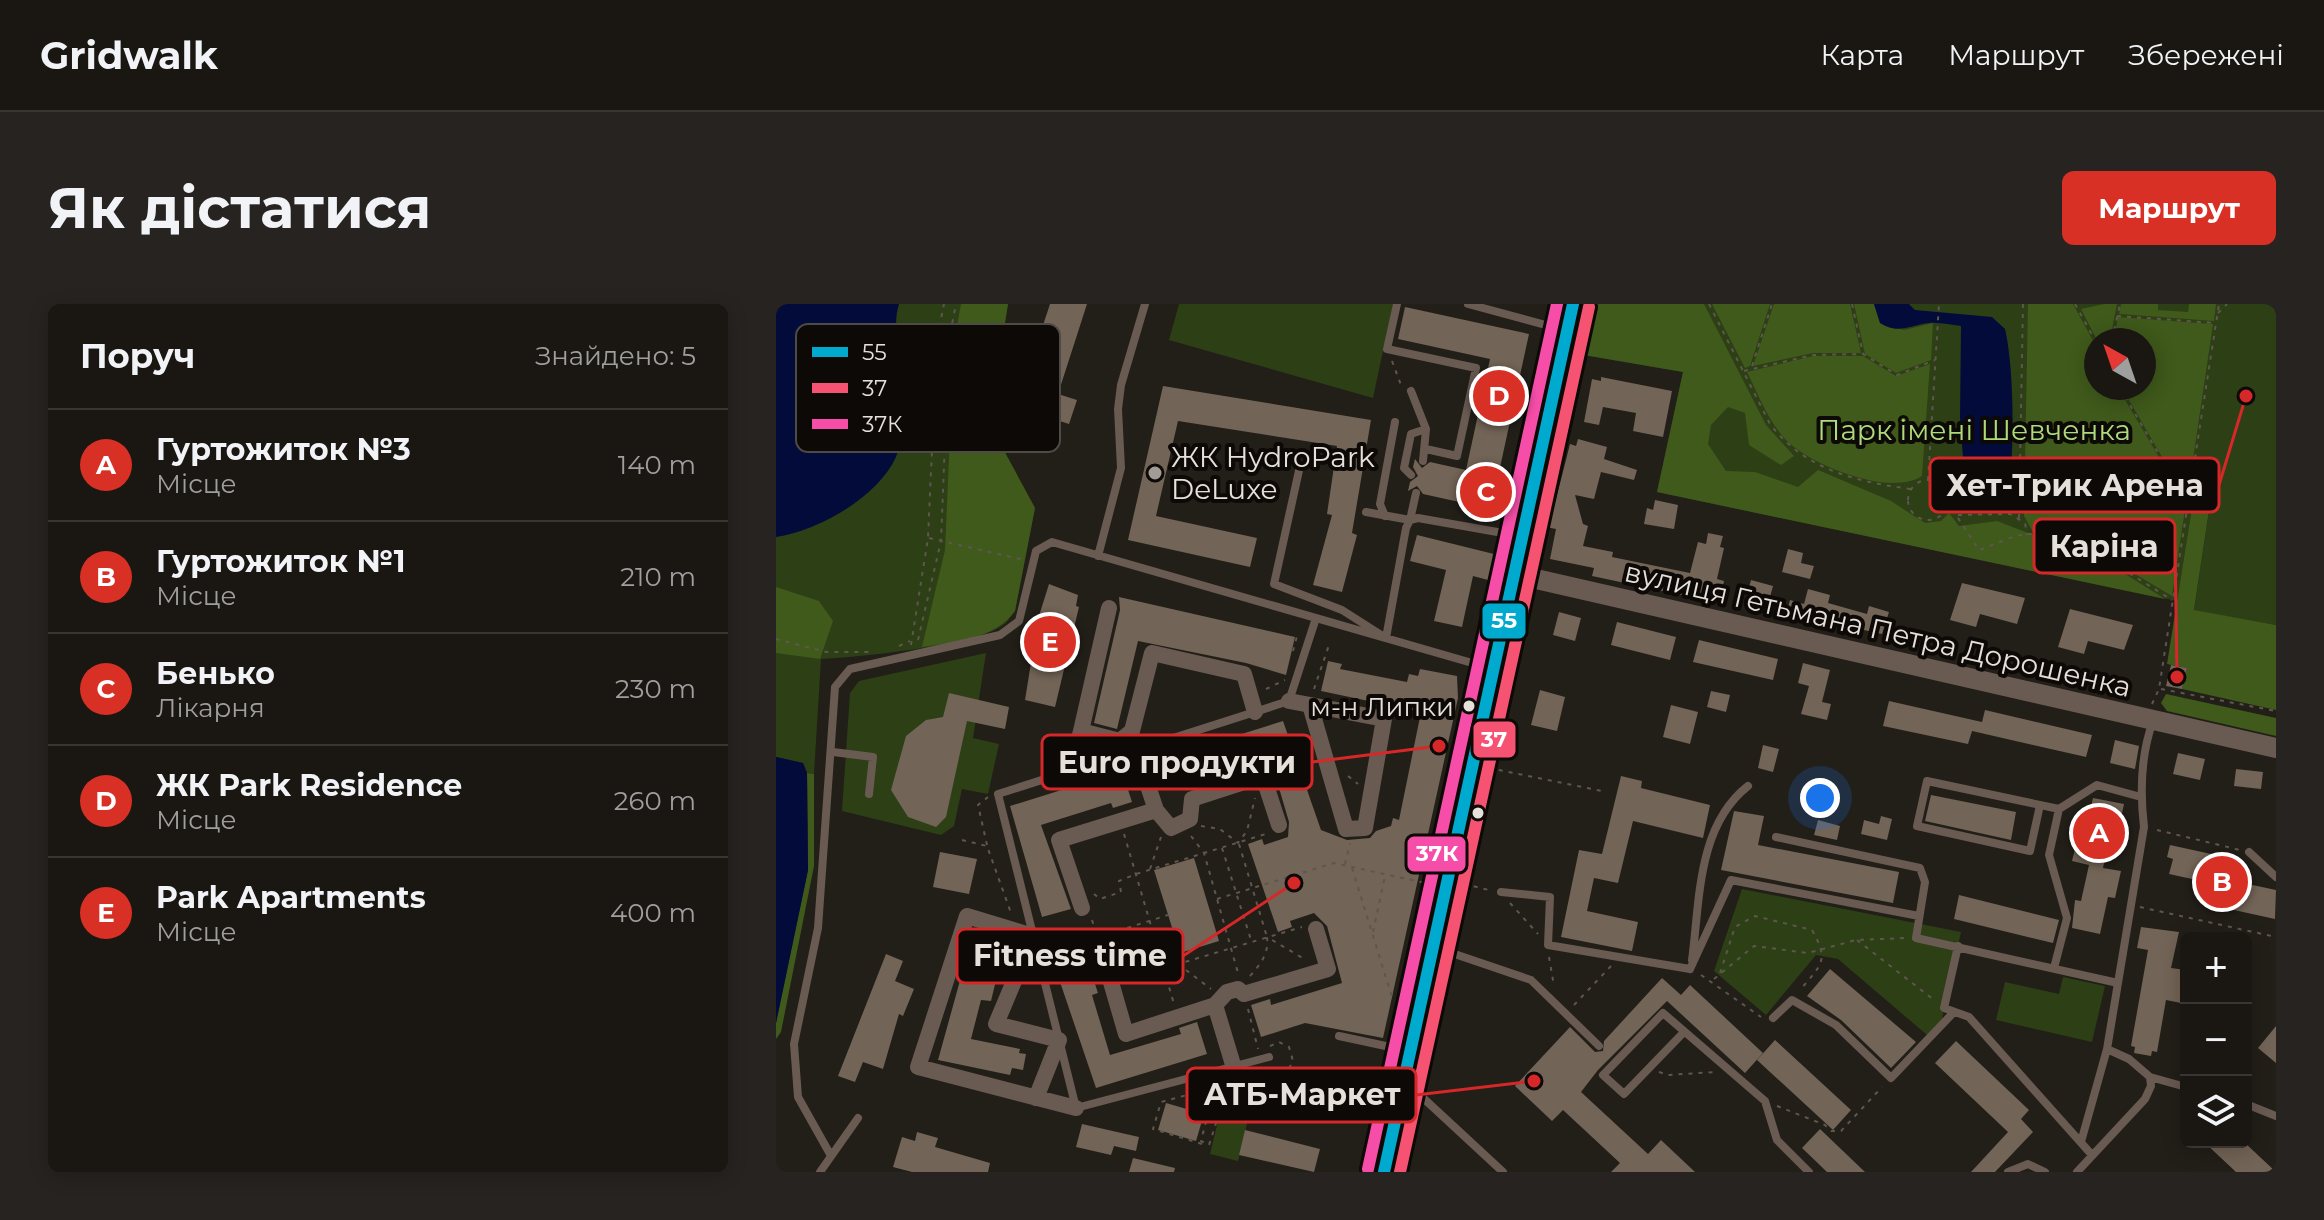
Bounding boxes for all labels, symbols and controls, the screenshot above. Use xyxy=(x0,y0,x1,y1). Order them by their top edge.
text: Gridwalk xyxy=(40,32,218,79)
text: Карта xyxy=(1820,38,1904,72)
text: Маршрут xyxy=(1948,38,2084,72)
text: Збережені xyxy=(2128,38,2284,72)
button: Маршрут xyxy=(2062,171,2276,245)
text: Як дістатися xyxy=(48,174,431,242)
legend xyxy=(796,324,1060,452)
north arrow xyxy=(2084,328,2156,400)
text: Поруч xyxy=(80,335,195,377)
text: 55 xyxy=(862,339,887,366)
text: Знайдено: 5 xyxy=(535,340,696,372)
pin: D xyxy=(1473,366,1525,426)
text: 37 xyxy=(862,375,887,402)
text: 37К xyxy=(862,411,903,438)
park label: Парк імені Шевченка xyxy=(1817,413,2131,447)
text: Гуртожиток №3 xyxy=(156,431,411,468)
place label: ЖК HydroPark DeLuxe xyxy=(1171,440,1375,506)
text: A xyxy=(96,449,116,481)
text: 140 m xyxy=(618,449,696,481)
callout: Хет-Трик Арена xyxy=(1930,458,2219,512)
pin: C xyxy=(1460,462,1512,522)
marker: ЖК HydroPark DeLuxe xyxy=(1146,464,1164,482)
text: Хет-Трик Арена xyxy=(1946,467,2204,504)
text: Місце xyxy=(156,468,237,500)
callout: Каріна xyxy=(2034,519,2175,573)
text: Каріна xyxy=(2050,528,2158,565)
text: Гуртожиток №1 xyxy=(156,543,405,580)
street label: вулиця Гетьмана Петра Дорошенка xyxy=(1621,554,2135,704)
text: B xyxy=(96,561,116,593)
text: 210 m xyxy=(620,561,696,593)
text: Місце xyxy=(156,580,237,612)
line badge: 55 xyxy=(1481,602,1527,640)
text: 55 xyxy=(1491,607,1517,634)
pin: E xyxy=(1024,612,1076,672)
text: Бенько xyxy=(156,655,275,692)
text: C xyxy=(97,673,115,705)
text: 230 m xyxy=(615,673,696,705)
place label: м-н Липки xyxy=(1310,691,1454,723)
text: Лікарня xyxy=(156,692,265,724)
marker: м-н Липки xyxy=(1461,698,1477,714)
line badge: 37 xyxy=(1472,720,1517,759)
text: 37 xyxy=(1480,726,1507,753)
callout: Euro продукти xyxy=(1042,735,1312,789)
text: Euro продукти xyxy=(1058,744,1296,781)
text: ЖК Park Residence xyxy=(156,767,462,804)
your location xyxy=(1800,778,1840,818)
text: D xyxy=(95,785,117,817)
text: 260 m xyxy=(614,785,696,817)
pin: A xyxy=(2073,803,2125,863)
text: Місце xyxy=(156,804,237,836)
unlabelled marker xyxy=(1470,805,1486,821)
line badge: 37К xyxy=(1406,835,1467,873)
text: 37К xyxy=(1415,840,1458,867)
pin: B xyxy=(2196,852,2248,912)
text: Park Apartments xyxy=(156,879,426,916)
text: E xyxy=(97,897,115,929)
text: 400 m xyxy=(610,897,696,929)
text: Місце xyxy=(156,916,237,948)
callout: Fitness time xyxy=(957,929,1183,983)
map controls xyxy=(2180,932,2252,1148)
button: + xyxy=(2180,932,2252,1004)
text: Fitness time xyxy=(973,937,1167,974)
button: − xyxy=(2180,1004,2252,1076)
callout: АТБ-Маркет xyxy=(1187,1068,1416,1122)
text: АТБ-Маркет xyxy=(1203,1076,1401,1113)
button: layers xyxy=(2180,1076,2252,1148)

